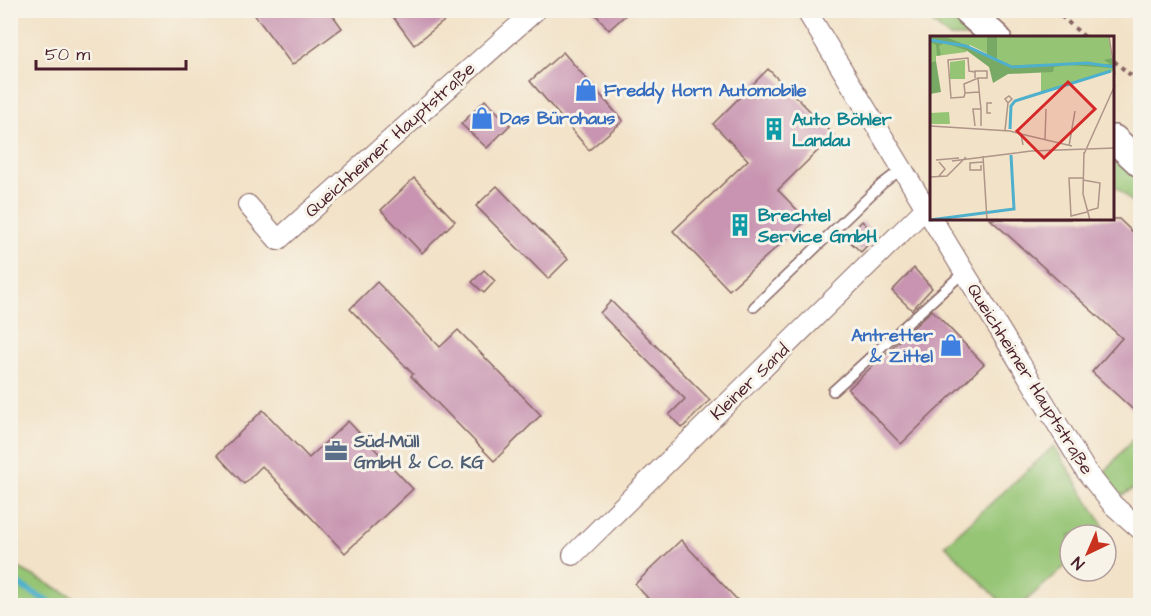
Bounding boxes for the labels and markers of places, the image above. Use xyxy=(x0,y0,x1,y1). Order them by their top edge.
shop icon: Freddy Horn Automobile xyxy=(573,77,599,103)
place label: Freddy Horn Automobile xyxy=(604,78,807,104)
shop icon: Das Bürohaus xyxy=(469,105,495,131)
place label: Das Bürohaus xyxy=(500,106,615,131)
place label: Auto Böhler Landau xyxy=(792,107,892,153)
building icon: Auto Böhler Landau xyxy=(761,116,787,142)
place label: Brechtel Service GmbH xyxy=(757,203,877,249)
building icon: Brechtel Service GmbH xyxy=(727,212,753,238)
place label: Antretter & Zittel xyxy=(851,323,933,369)
shop icon: Antretter & Zittel xyxy=(938,332,964,358)
place label: Süd-Müll GmbH & Co. KG xyxy=(353,429,484,475)
office icon: Süd-Müll GmbH & Co. KG xyxy=(323,438,349,464)

